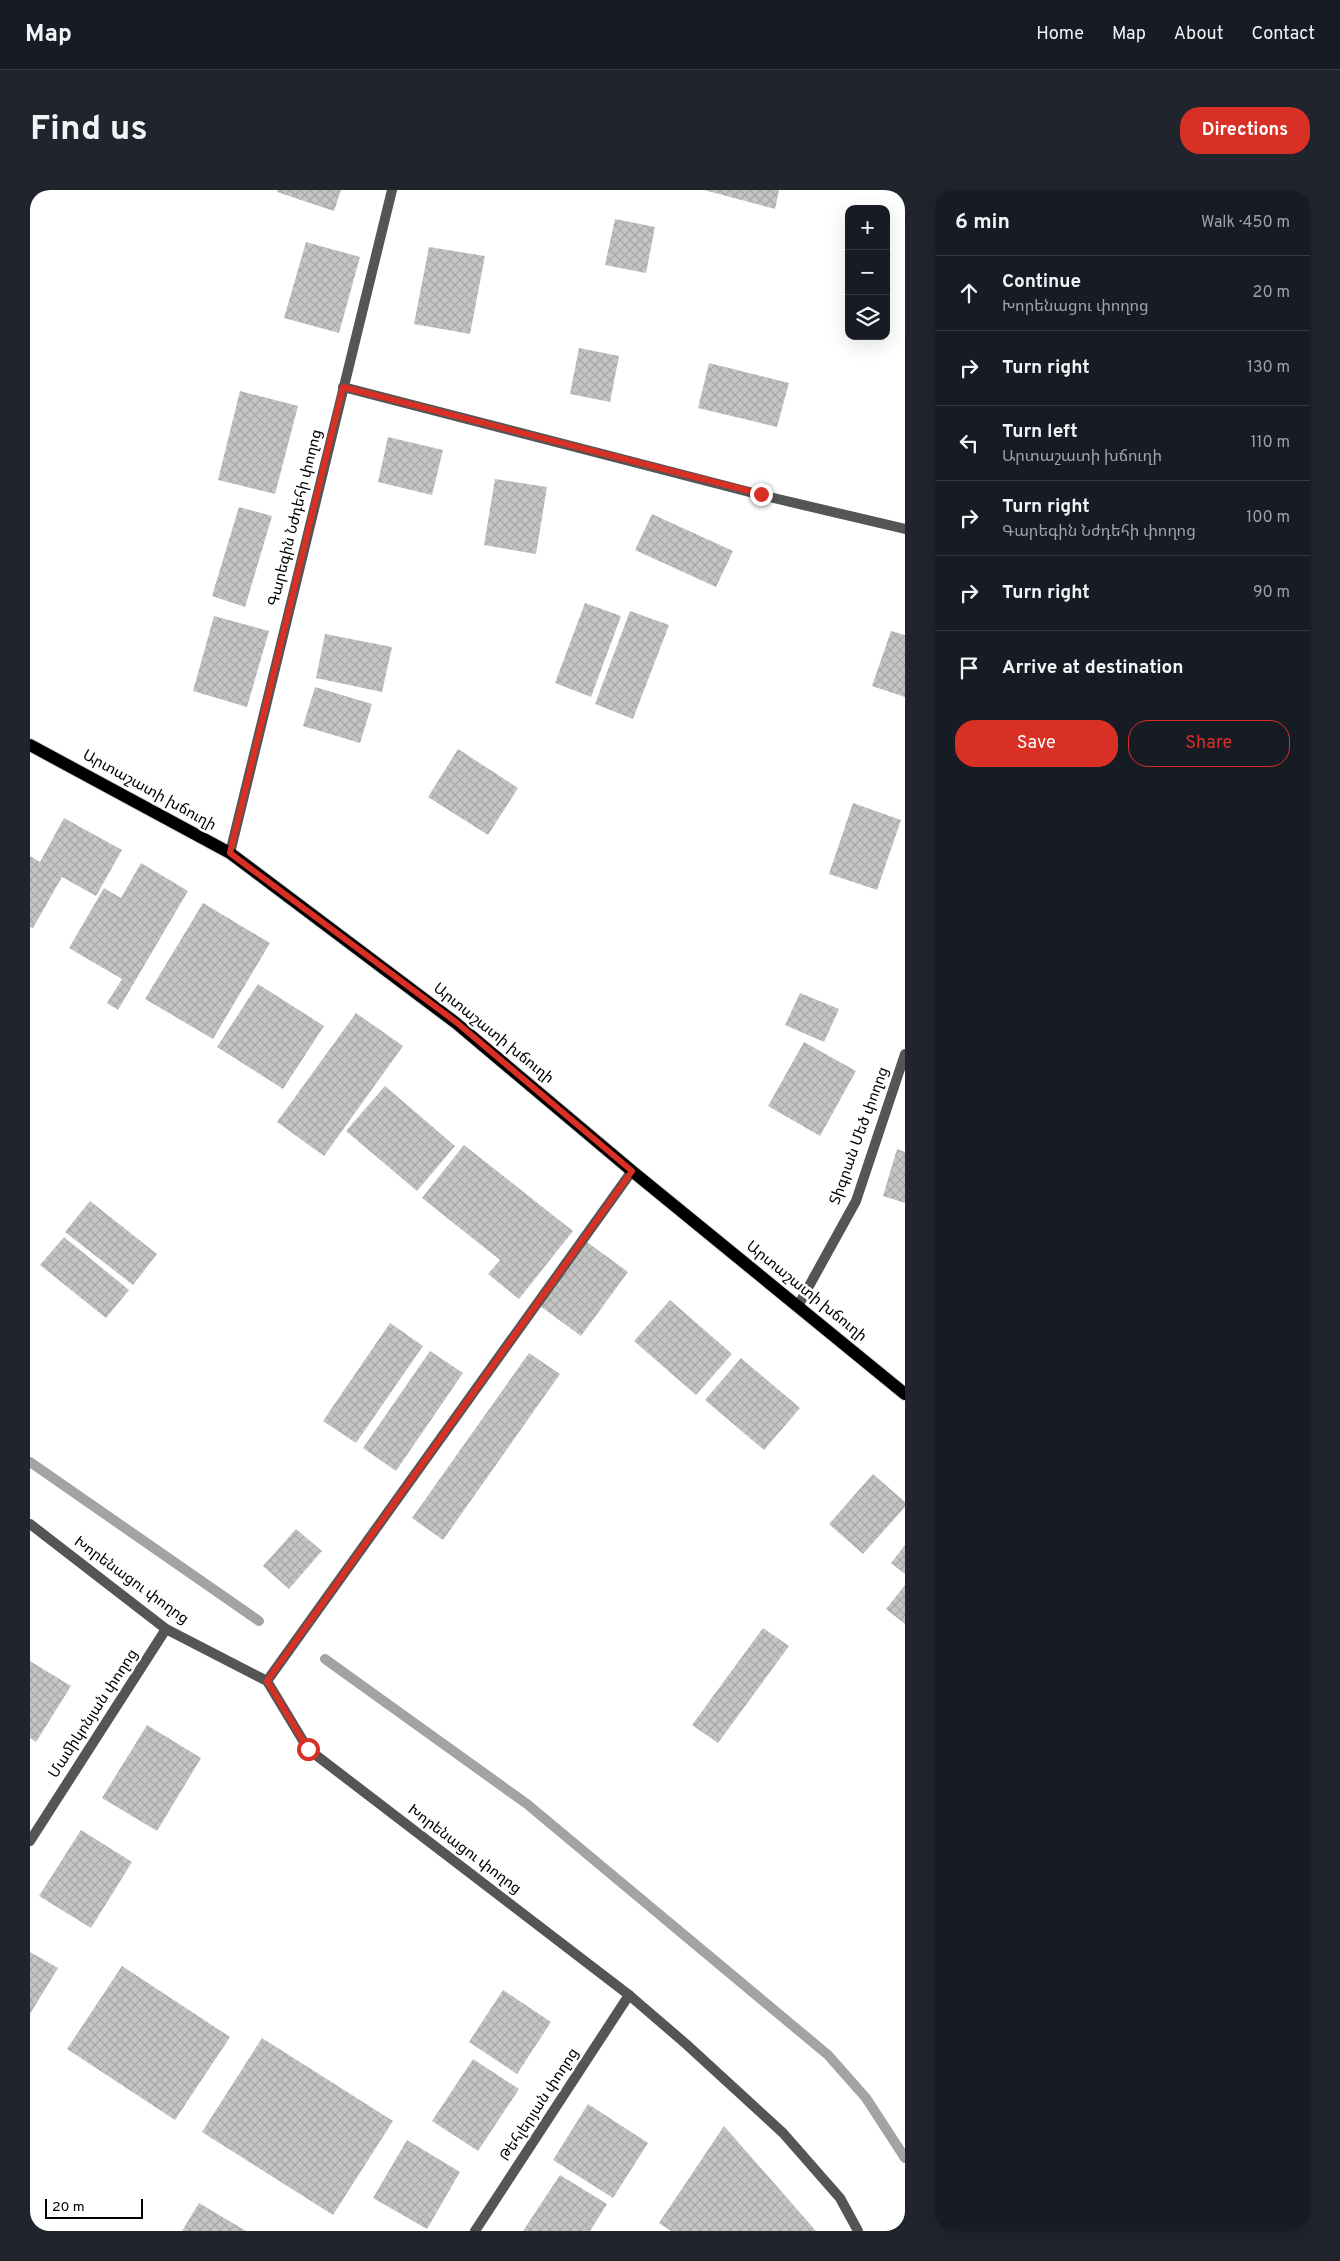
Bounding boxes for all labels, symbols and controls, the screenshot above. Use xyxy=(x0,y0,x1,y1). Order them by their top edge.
text: Map xyxy=(25,20,72,50)
text: Home xyxy=(1036,23,1084,46)
text: Map xyxy=(1112,23,1146,46)
text: About xyxy=(1174,23,1223,46)
text: Contact xyxy=(1251,23,1315,46)
button: Directions xyxy=(1180,107,1310,154)
text: Find us xyxy=(30,108,148,152)
map controls xyxy=(845,205,890,340)
button: + xyxy=(845,205,890,250)
text: 6 min xyxy=(955,209,1010,236)
text: Walk · 450 m xyxy=(1201,213,1290,233)
button: − xyxy=(845,250,890,295)
text: Continue xyxy=(1002,270,1081,294)
icon: ahead xyxy=(955,279,983,307)
text: 20 m xyxy=(1253,283,1290,303)
button: layers xyxy=(845,295,890,340)
text: Խորենացու փողոց xyxy=(1002,297,1149,317)
icon: right xyxy=(955,354,983,382)
text: Turn right xyxy=(1002,356,1090,380)
text: 130 m xyxy=(1247,358,1290,378)
text: Turn left xyxy=(1002,420,1078,444)
street label: Գարեգին Նժդեհի փողոց xyxy=(265,428,327,608)
icon: left xyxy=(955,429,983,457)
text: 110 m xyxy=(1250,433,1290,453)
text: Արտաշատի խճուղի xyxy=(1002,447,1162,467)
route end xyxy=(750,483,773,506)
text: Turn right xyxy=(1002,495,1090,519)
icon: right xyxy=(955,504,983,532)
text: 100 m xyxy=(1246,508,1290,528)
text: Գարեգին Նժդեհի փողոց xyxy=(1002,522,1196,542)
icon: right xyxy=(955,579,983,607)
text: Turn right xyxy=(1002,581,1090,605)
text: 90 m xyxy=(1253,583,1290,603)
icon: arrive xyxy=(955,654,983,682)
text: Arrive at destination xyxy=(1002,656,1183,680)
button: Save xyxy=(955,720,1118,767)
button: Share xyxy=(1128,720,1290,767)
street label: Արտաշատի խճուղի xyxy=(79,746,219,836)
street label: Արտաշատի խճուղի xyxy=(429,979,557,1089)
street label: Տիգրան Մեծ փողոց xyxy=(826,1065,894,1207)
street label: Արտաշատի խճուղի xyxy=(742,1237,870,1347)
street label: Խորենացու փողոց xyxy=(70,1533,192,1629)
street label: Մամիկոնյան փողոց xyxy=(45,1646,143,1782)
route start xyxy=(297,1738,320,1761)
street label: Խորենացու փողոց xyxy=(403,1801,525,1899)
street label: Թեհլերյան փողոց xyxy=(496,2045,584,2165)
scale bar xyxy=(45,2196,142,2219)
text: 20 m xyxy=(52,2199,85,2216)

